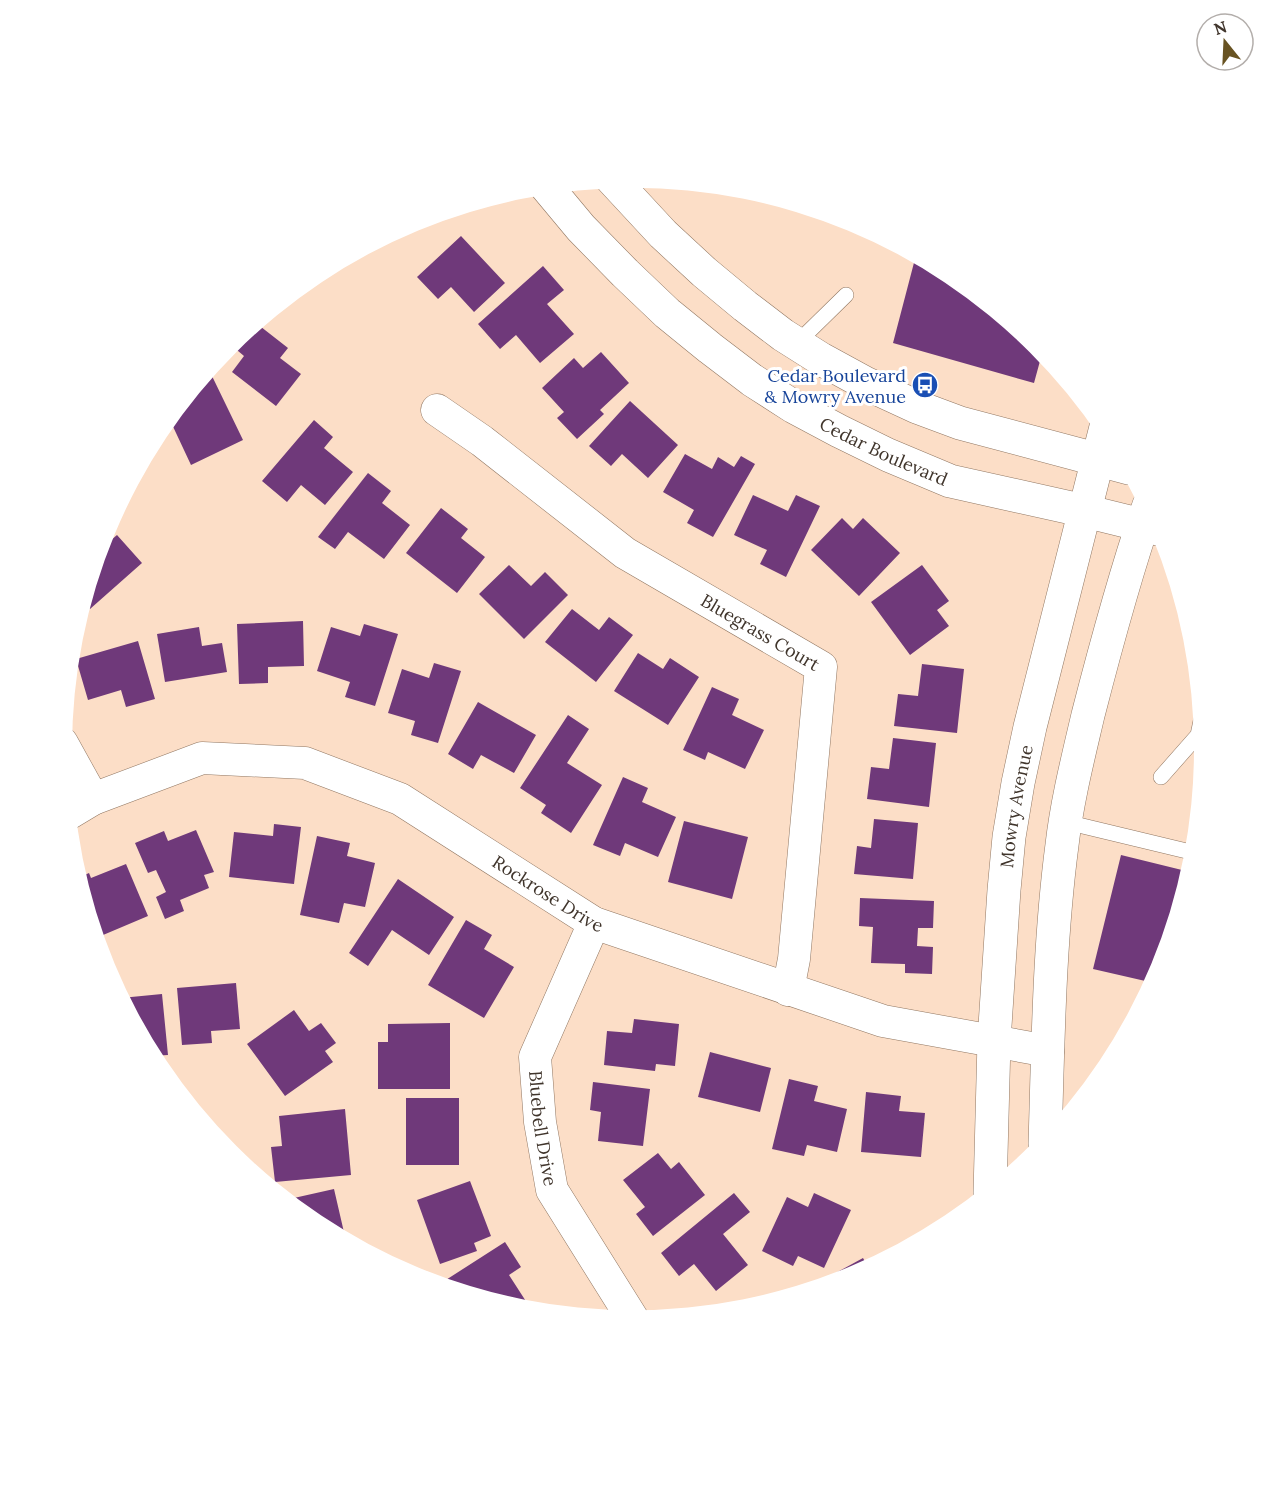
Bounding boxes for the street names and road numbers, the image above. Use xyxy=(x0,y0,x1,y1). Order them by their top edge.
street label: Cedar Boulevard xyxy=(816,411,952,490)
street label: Bluegrass Court xyxy=(697,588,824,675)
street label: Mowry Avenue xyxy=(995,742,1037,869)
street label: Rockrose Drive xyxy=(488,850,606,937)
street label: Bluebell Drive xyxy=(525,1070,563,1188)

